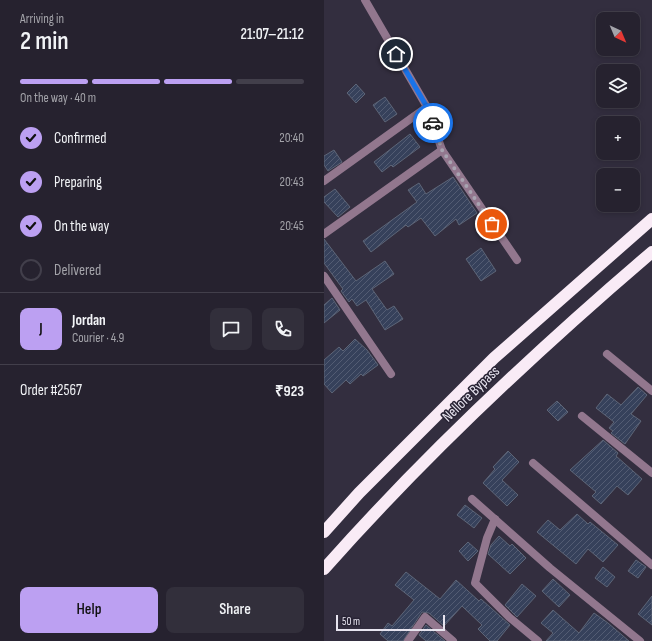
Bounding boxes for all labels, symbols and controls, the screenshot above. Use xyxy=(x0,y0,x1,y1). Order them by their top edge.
text: Arriving in xyxy=(20,11,64,27)
north arrow xyxy=(596,12,640,56)
map controls xyxy=(596,12,640,212)
text: 21:07–21:12 xyxy=(240,25,304,44)
text: 2 min xyxy=(20,26,69,57)
pin xyxy=(379,37,413,71)
icon: home xyxy=(385,43,407,65)
button: layers xyxy=(596,64,640,108)
text: On the way · 40 m xyxy=(20,90,96,106)
courier xyxy=(413,103,453,143)
icon: car xyxy=(422,112,444,134)
button: + xyxy=(596,116,640,160)
icon: check xyxy=(20,127,42,149)
text: Confirmed xyxy=(54,129,107,148)
text: 20:40 xyxy=(279,130,304,146)
button: − xyxy=(596,168,640,212)
icon: check xyxy=(20,171,42,193)
text: Preparing xyxy=(54,173,102,192)
text: 20:43 xyxy=(280,174,304,190)
pin xyxy=(475,207,509,241)
icon: bag xyxy=(481,213,503,235)
icon: check xyxy=(20,215,42,237)
text: On the way xyxy=(54,217,109,236)
text: 20:45 xyxy=(280,218,304,234)
text: Delivered xyxy=(54,261,101,280)
button: chat xyxy=(210,308,252,350)
button: phone xyxy=(262,308,304,350)
text: Jordan xyxy=(72,311,106,330)
text: J xyxy=(39,319,43,338)
text: Courier · 4.9 xyxy=(72,330,124,346)
street label: Nellore Bypass xyxy=(438,362,504,426)
text: Order #2567 xyxy=(20,381,82,400)
text: ₹923 xyxy=(275,382,304,401)
button: Help xyxy=(20,587,158,633)
button: Share xyxy=(166,587,304,633)
scale bar xyxy=(336,613,445,632)
text: 50 m xyxy=(342,615,360,628)

